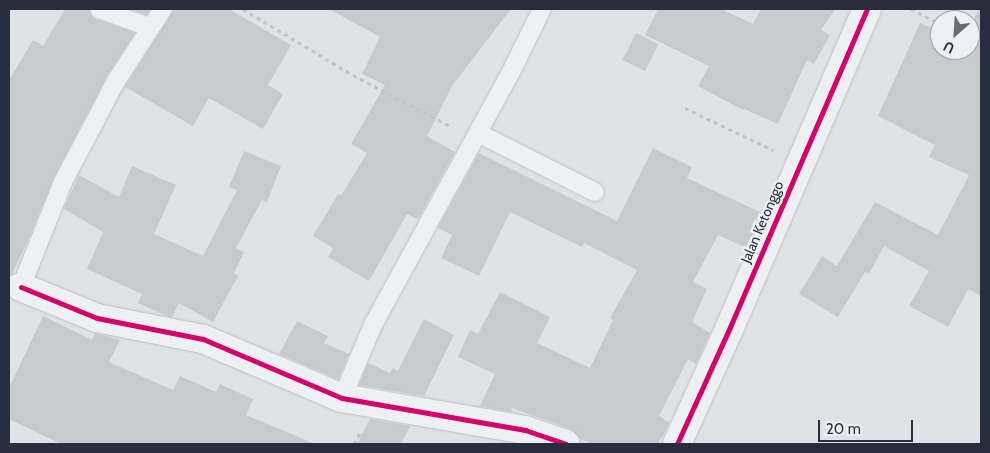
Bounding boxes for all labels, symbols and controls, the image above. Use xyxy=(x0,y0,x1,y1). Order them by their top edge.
north arrow xyxy=(930,10,980,60)
text: U xyxy=(940,37,957,58)
street label: Jalan Ketonggo xyxy=(737,178,787,266)
scale bar xyxy=(820,410,915,442)
text: 20 m xyxy=(826,420,861,438)

